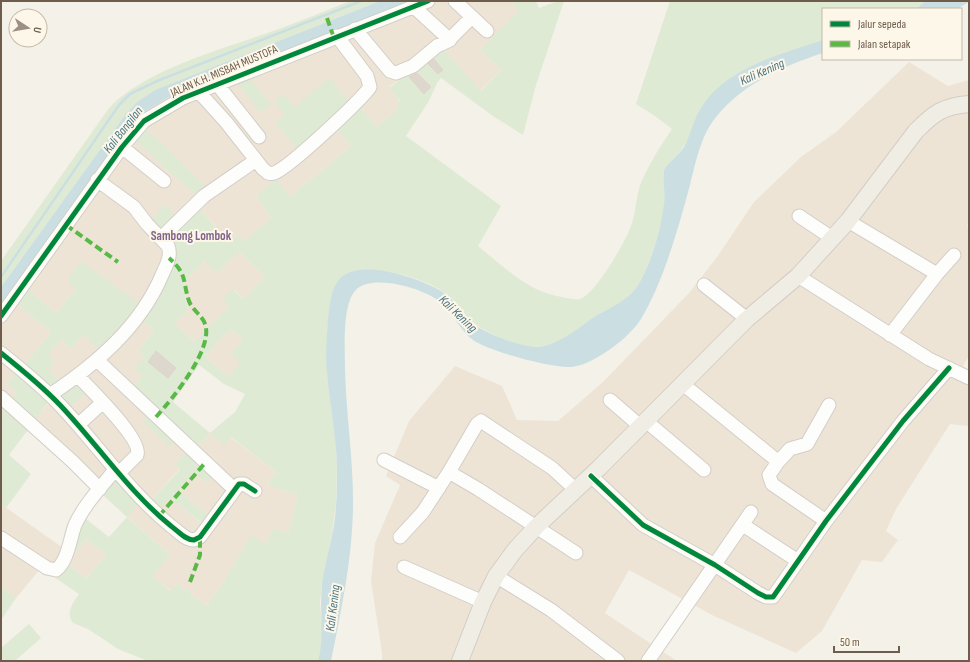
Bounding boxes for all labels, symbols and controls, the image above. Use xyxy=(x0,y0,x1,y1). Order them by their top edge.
north arrow xyxy=(8,8,48,48)
legend xyxy=(822,8,962,60)
text: Jalur sepeda xyxy=(857,17,907,32)
text: U xyxy=(30,26,44,34)
text: Jalan setapak xyxy=(857,37,911,52)
street label: JALAN K.H. MISBAH MUSTOFA xyxy=(167,41,281,101)
water label: Kali Kening xyxy=(737,55,787,89)
water label: Kali Bangilan xyxy=(100,103,147,157)
district label: Sambong Lombok xyxy=(151,228,232,244)
water label: Kali Kening xyxy=(436,292,481,337)
water label: Kali Kening xyxy=(322,583,344,632)
scale bar xyxy=(834,628,899,654)
text: 50 m xyxy=(840,635,860,650)

